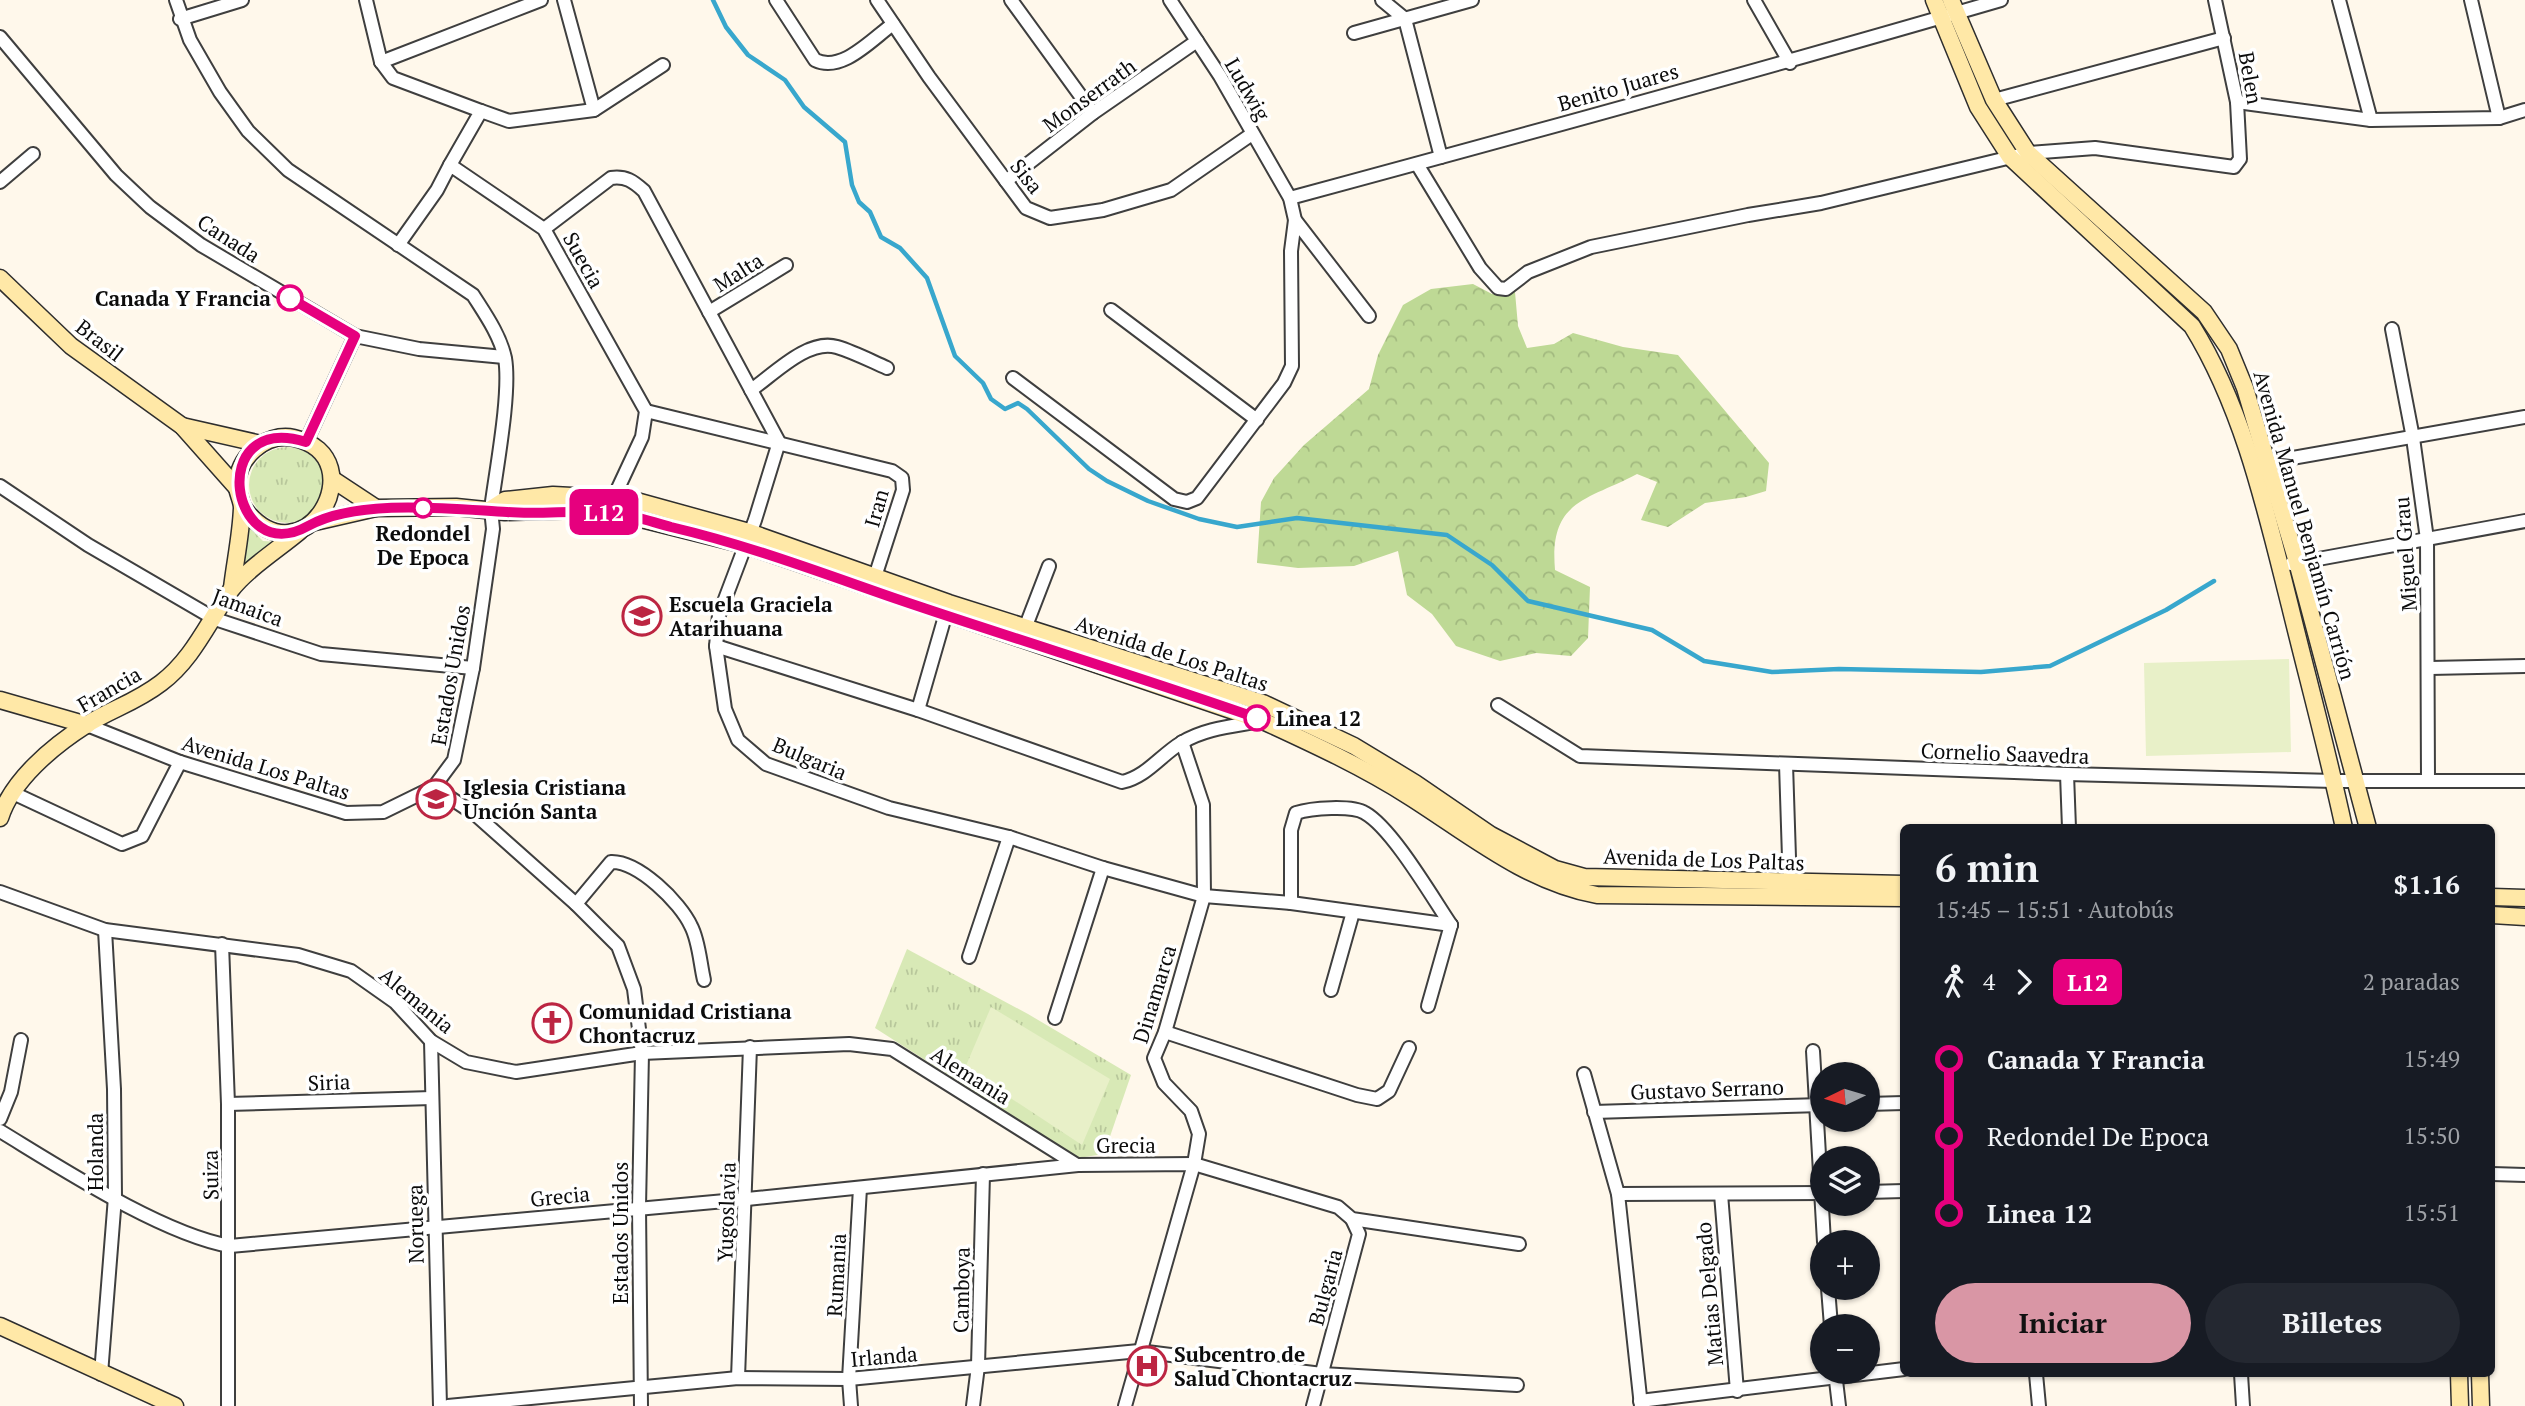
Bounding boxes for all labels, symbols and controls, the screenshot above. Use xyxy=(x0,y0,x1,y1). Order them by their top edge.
street label: Belen xyxy=(2233,50,2269,107)
street label: Monserrath xyxy=(1037,52,1141,138)
street label: Ludwig xyxy=(1219,53,1278,126)
street label: Benito Juares xyxy=(1554,56,1682,118)
street label: Sisa xyxy=(1004,153,1050,200)
street label: Canada xyxy=(192,207,266,269)
street label: Suecia xyxy=(557,227,611,294)
street label: Malta xyxy=(708,246,768,298)
place label: Canada Y Francia xyxy=(95,284,271,312)
marker: Canada Y Francia xyxy=(277,285,303,311)
street label: Brasil xyxy=(70,313,130,367)
street label: Avenida Manuel Benjamín Carrión xyxy=(2247,367,2363,683)
street label: Iran xyxy=(857,485,895,530)
line badge: L12 xyxy=(564,489,644,535)
text: L12 xyxy=(583,496,625,528)
street label: Miguel Grau xyxy=(2387,496,2423,612)
marker: Redondel De Epoca xyxy=(413,498,433,518)
place label: Redondel De Epoca xyxy=(376,519,470,571)
street label: Jamaica xyxy=(209,581,288,633)
place label: Escuela Graciela Atarihuana xyxy=(669,590,833,642)
school or university icon: Escuela Graciela Atarihuana xyxy=(621,595,663,637)
street label: Estados Unidos xyxy=(424,602,476,748)
street label: Avenida de Los Paltas xyxy=(1072,609,1272,697)
street label: Francia xyxy=(72,659,146,718)
place label: Linea 12 xyxy=(1276,704,1361,732)
marker: Linea 12 xyxy=(1244,705,1270,731)
street label: Avenida Los Paltas xyxy=(179,728,353,806)
street label: Bulgaria xyxy=(769,730,852,786)
street label: Cornelio Saavedra xyxy=(1920,736,2090,770)
place label: Iglesia Cristiana Unción Santa xyxy=(463,773,627,825)
school or university icon: Iglesia Cristiana Unción Santa xyxy=(415,778,457,820)
street label: Avenida de Los Paltas xyxy=(1603,841,1805,877)
text: 6 min xyxy=(1935,843,2039,893)
text: $1.16 xyxy=(2394,867,2460,901)
text: 15:45 – 15:51 · Autobús xyxy=(1935,894,2174,925)
street label: Dinamarca xyxy=(1126,941,1182,1047)
street label: Alemania xyxy=(374,961,461,1040)
icon: walk xyxy=(1935,963,1973,1001)
icon: forward xyxy=(2005,963,2043,1001)
text: 4 xyxy=(1983,966,1995,997)
text: L12 xyxy=(2067,966,2108,998)
text: 2 paradas xyxy=(2363,966,2460,997)
place label: Comunidad Cristiana Chontacruz xyxy=(579,997,792,1049)
church icon: Comunidad Cristiana Chontacruz xyxy=(531,1002,573,1044)
street label: Alemania xyxy=(926,1039,1017,1111)
text: Canada Y Francia xyxy=(1987,1042,2205,1076)
text: 15:49 xyxy=(2403,1043,2460,1074)
north arrow xyxy=(1810,1062,1880,1132)
map controls xyxy=(1810,1062,1880,1384)
street label: Siria xyxy=(307,1067,351,1097)
street label: Gustavo Serrano xyxy=(1630,1072,1784,1106)
street label: Holanda xyxy=(81,1112,109,1191)
text: Redondel De Epoca xyxy=(1987,1119,2209,1153)
text: 15:50 xyxy=(2403,1120,2460,1151)
street label: Grecia xyxy=(1096,1131,1156,1159)
button: layers xyxy=(1810,1146,1880,1216)
street label: Suiza xyxy=(196,1149,224,1200)
street label: Yugoslavia xyxy=(710,1161,742,1263)
street label: Estados Unidos xyxy=(606,1162,634,1304)
street label: Grecia xyxy=(529,1179,592,1213)
street label: Noruega xyxy=(400,1184,430,1264)
text: Linea 12 xyxy=(1987,1196,2092,1230)
text: 15:51 xyxy=(2403,1197,2460,1228)
street label: Matias Delgado xyxy=(1689,1221,1729,1367)
button: + xyxy=(1810,1230,1880,1300)
street label: Rumania xyxy=(820,1232,852,1317)
street label: Bulgaria xyxy=(1301,1245,1349,1328)
street label: Camboya xyxy=(946,1246,976,1333)
button: Iniciar xyxy=(1935,1283,2191,1363)
button: Billetes xyxy=(2205,1283,2460,1363)
button: − xyxy=(1810,1314,1880,1384)
street label: Irlanda xyxy=(849,1339,919,1373)
place label: Subcentro de Salud Chontacruz xyxy=(1174,1340,1352,1392)
hospital icon: Subcentro de Salud Chontacruz xyxy=(1126,1345,1168,1387)

